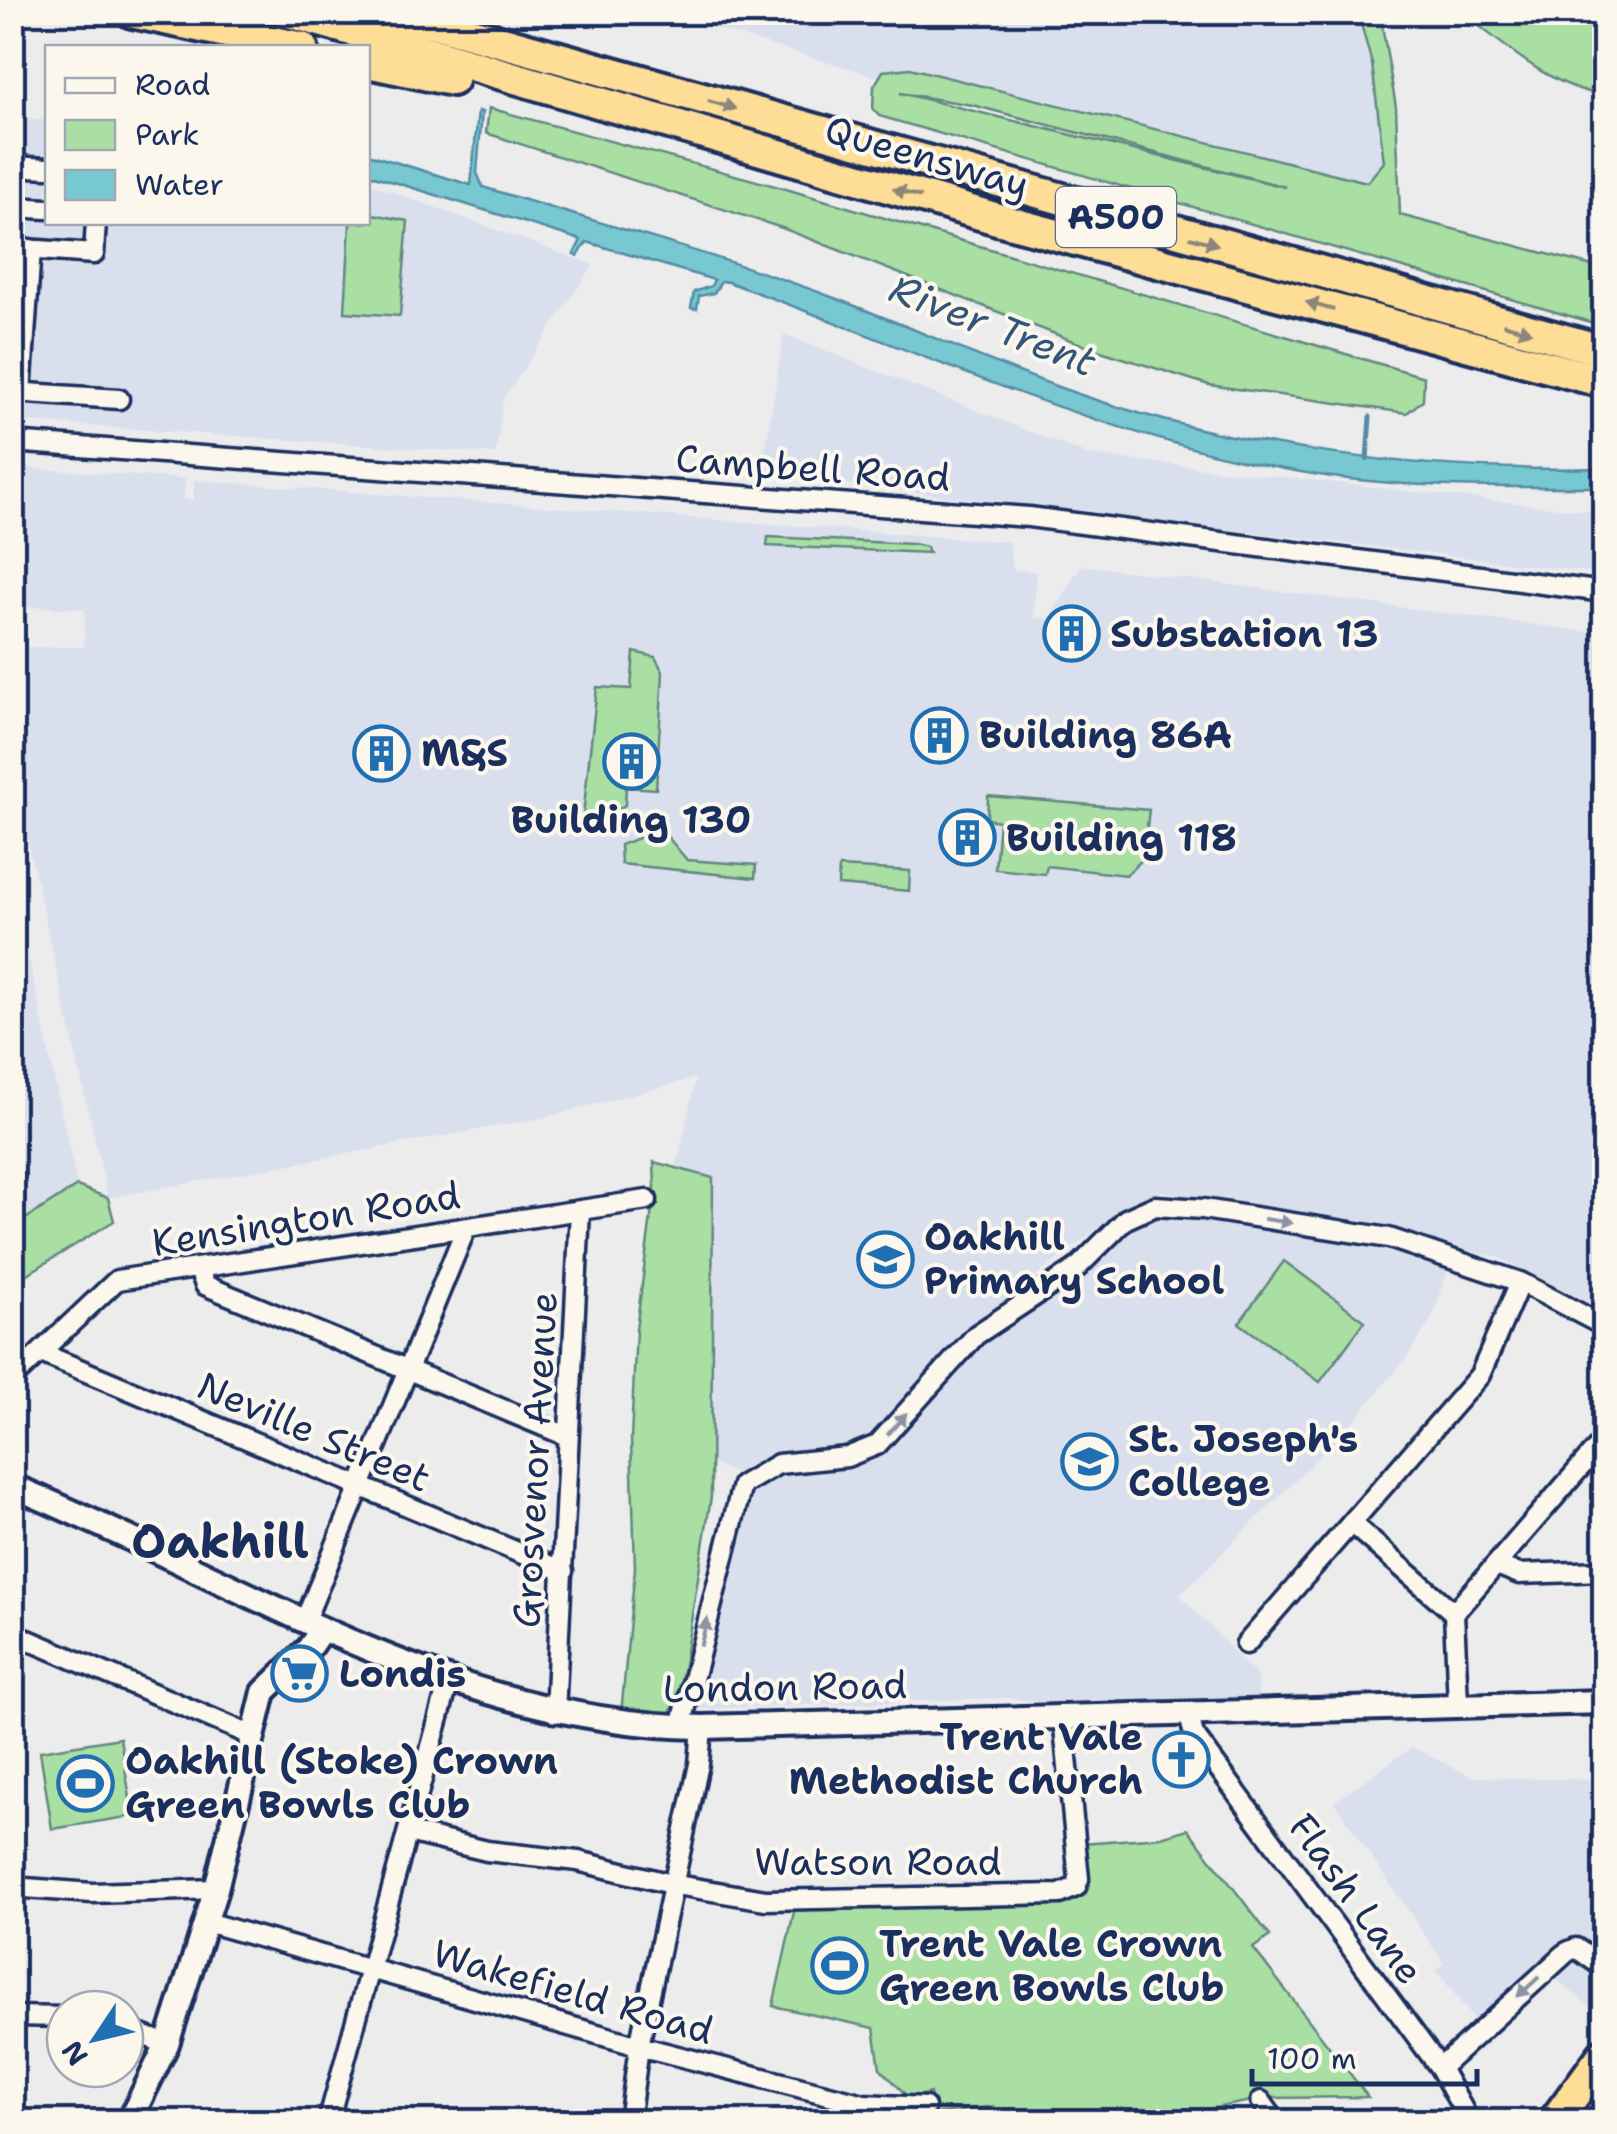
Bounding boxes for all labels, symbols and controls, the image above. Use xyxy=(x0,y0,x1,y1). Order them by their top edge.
legend xyxy=(45,45,370,225)
text: Road xyxy=(135,64,210,105)
one-way arrow xyxy=(708,98,738,113)
street label: Queensway xyxy=(819,103,1035,210)
text: Park xyxy=(135,114,199,155)
text: Water xyxy=(135,164,224,205)
one-way arrow xyxy=(891,185,922,201)
road number: A500 xyxy=(1056,187,1176,247)
one-way arrow xyxy=(1189,234,1219,249)
water label: River Trent xyxy=(882,261,1104,389)
one-way arrow xyxy=(1304,298,1335,313)
one-way arrow xyxy=(1502,321,1533,337)
street label: Campbell Road xyxy=(674,432,952,503)
building icon: Substation 13 xyxy=(1041,604,1101,664)
place label: Substation 13 xyxy=(1110,608,1379,659)
building icon: Building 86A xyxy=(910,705,970,765)
place label: Building 86A xyxy=(979,709,1232,760)
building icon: M&S xyxy=(352,723,412,783)
place label: M&S xyxy=(421,727,508,778)
building icon: Building 130 xyxy=(601,732,661,792)
place label: Building 130 xyxy=(511,794,751,845)
building icon: Building 118 xyxy=(937,808,997,868)
place label: Building 118 xyxy=(1006,812,1237,863)
street label: Kensington Road xyxy=(148,1169,464,1268)
place label: Oakhill Primary School xyxy=(924,1211,1225,1306)
one-way arrow xyxy=(1262,1213,1294,1229)
school or university icon: Oakhill Primary School xyxy=(855,1229,915,1289)
street label: Grosvenor Avenue xyxy=(500,1291,569,1629)
street label: Neville Street xyxy=(190,1359,439,1504)
one-way arrow xyxy=(885,1411,907,1436)
place label: St. Joseph's College xyxy=(1128,1413,1358,1508)
school or university icon: St. Joseph's College xyxy=(1059,1431,1119,1491)
district label: Oakhill xyxy=(131,1509,309,1573)
one-way arrow xyxy=(696,1616,712,1647)
supermarket icon: Londis xyxy=(270,1644,330,1704)
place label: Londis xyxy=(339,1648,466,1699)
street label: London Road xyxy=(662,1659,908,1714)
place label: Trent Vale Methodist Church xyxy=(789,1711,1143,1806)
church icon: Trent Vale Methodist Church xyxy=(1152,1729,1212,1789)
place label: Oakhill (Stoke) Crown Green Bowls Club xyxy=(125,1735,558,1830)
sports icon: Oakhill (Stoke) Crown Green Bowls Club xyxy=(56,1753,116,1813)
street label: Flash Lane xyxy=(1277,1803,1436,1994)
street label: Watson Road xyxy=(754,1836,1002,1887)
place label: Trent Vale Crown Green Bowls Club xyxy=(879,1918,1224,2013)
street label: Wakefield Road xyxy=(427,1927,719,2056)
sports icon: Trent Vale Crown Green Bowls Club xyxy=(810,1936,870,1996)
one-way arrow xyxy=(1516,1976,1541,1998)
north arrow xyxy=(45,1989,145,2089)
scale bar xyxy=(1252,2024,1477,2086)
text: N xyxy=(53,2033,96,2073)
text: 100 m xyxy=(1267,2038,1357,2079)

